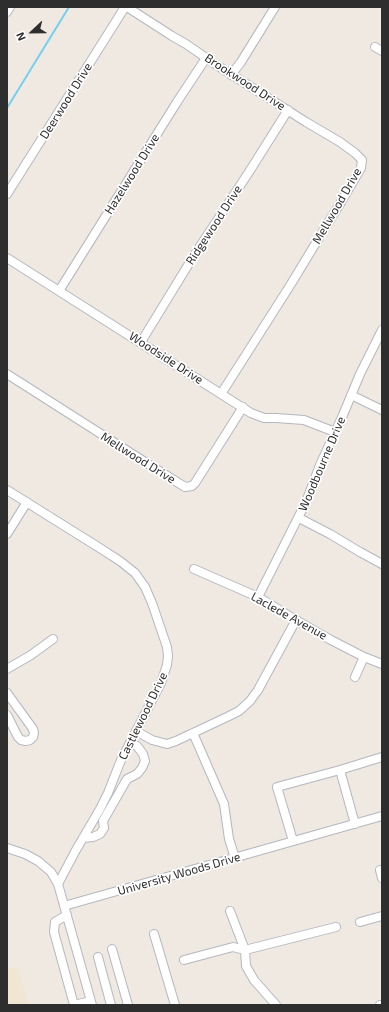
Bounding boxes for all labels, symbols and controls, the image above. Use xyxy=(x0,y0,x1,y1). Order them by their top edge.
north arrow xyxy=(12,12,52,52)
text: N xyxy=(13,31,28,43)
street label: Brookwood Drive xyxy=(202,51,288,113)
street label: Deerwood Drive xyxy=(37,60,95,142)
street label: Hazelwood Drive xyxy=(101,131,163,217)
street label: Mellwood Drive xyxy=(309,165,365,247)
street label: Ridgewood Drive xyxy=(183,183,245,267)
street label: Woodside Drive xyxy=(126,329,206,387)
street label: Woodbourne Drive xyxy=(296,414,348,514)
street label: Mellwood Drive xyxy=(98,429,178,487)
street label: Laclede Avenue xyxy=(248,589,330,643)
street label: Castlewood Drive xyxy=(116,670,170,762)
street label: University Woods Drive xyxy=(116,850,242,898)

